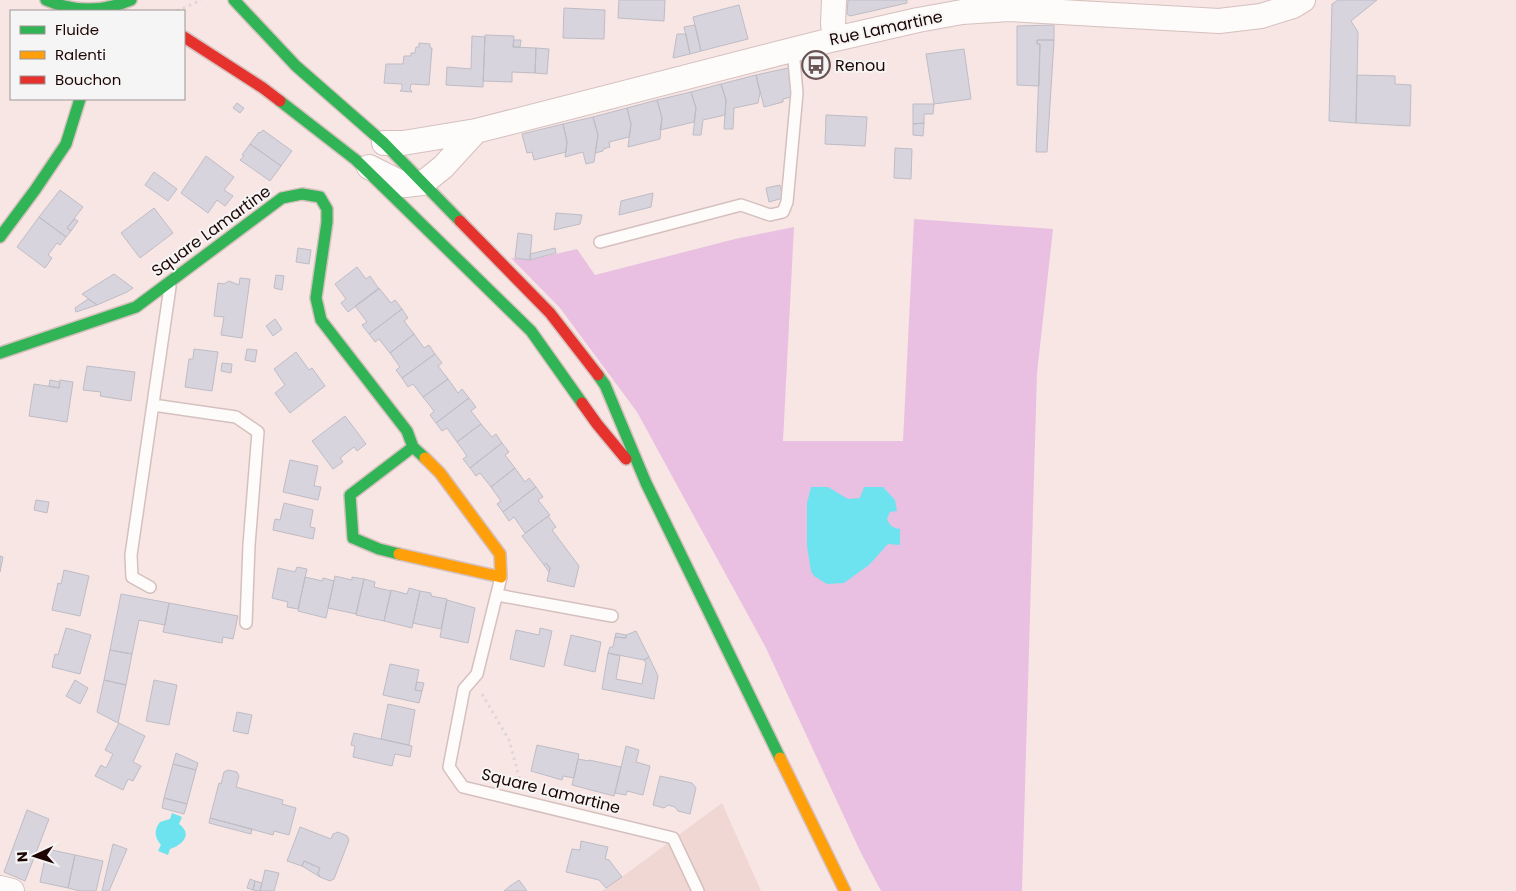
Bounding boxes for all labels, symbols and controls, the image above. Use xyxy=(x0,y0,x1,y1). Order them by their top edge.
street label: Rue Lamartine xyxy=(827,5,945,51)
legend xyxy=(10,10,185,100)
text: Fluide xyxy=(55,19,99,40)
text: Ralenti xyxy=(55,44,106,65)
bus stop icon: Renou xyxy=(801,50,831,80)
place label: Renou xyxy=(835,54,885,77)
text: Bouchon xyxy=(55,69,121,90)
street label: Square Lamartine xyxy=(147,180,275,282)
street label: Square Lamartine xyxy=(479,763,623,819)
north arrow xyxy=(10,831,60,881)
text: N xyxy=(12,851,32,863)

